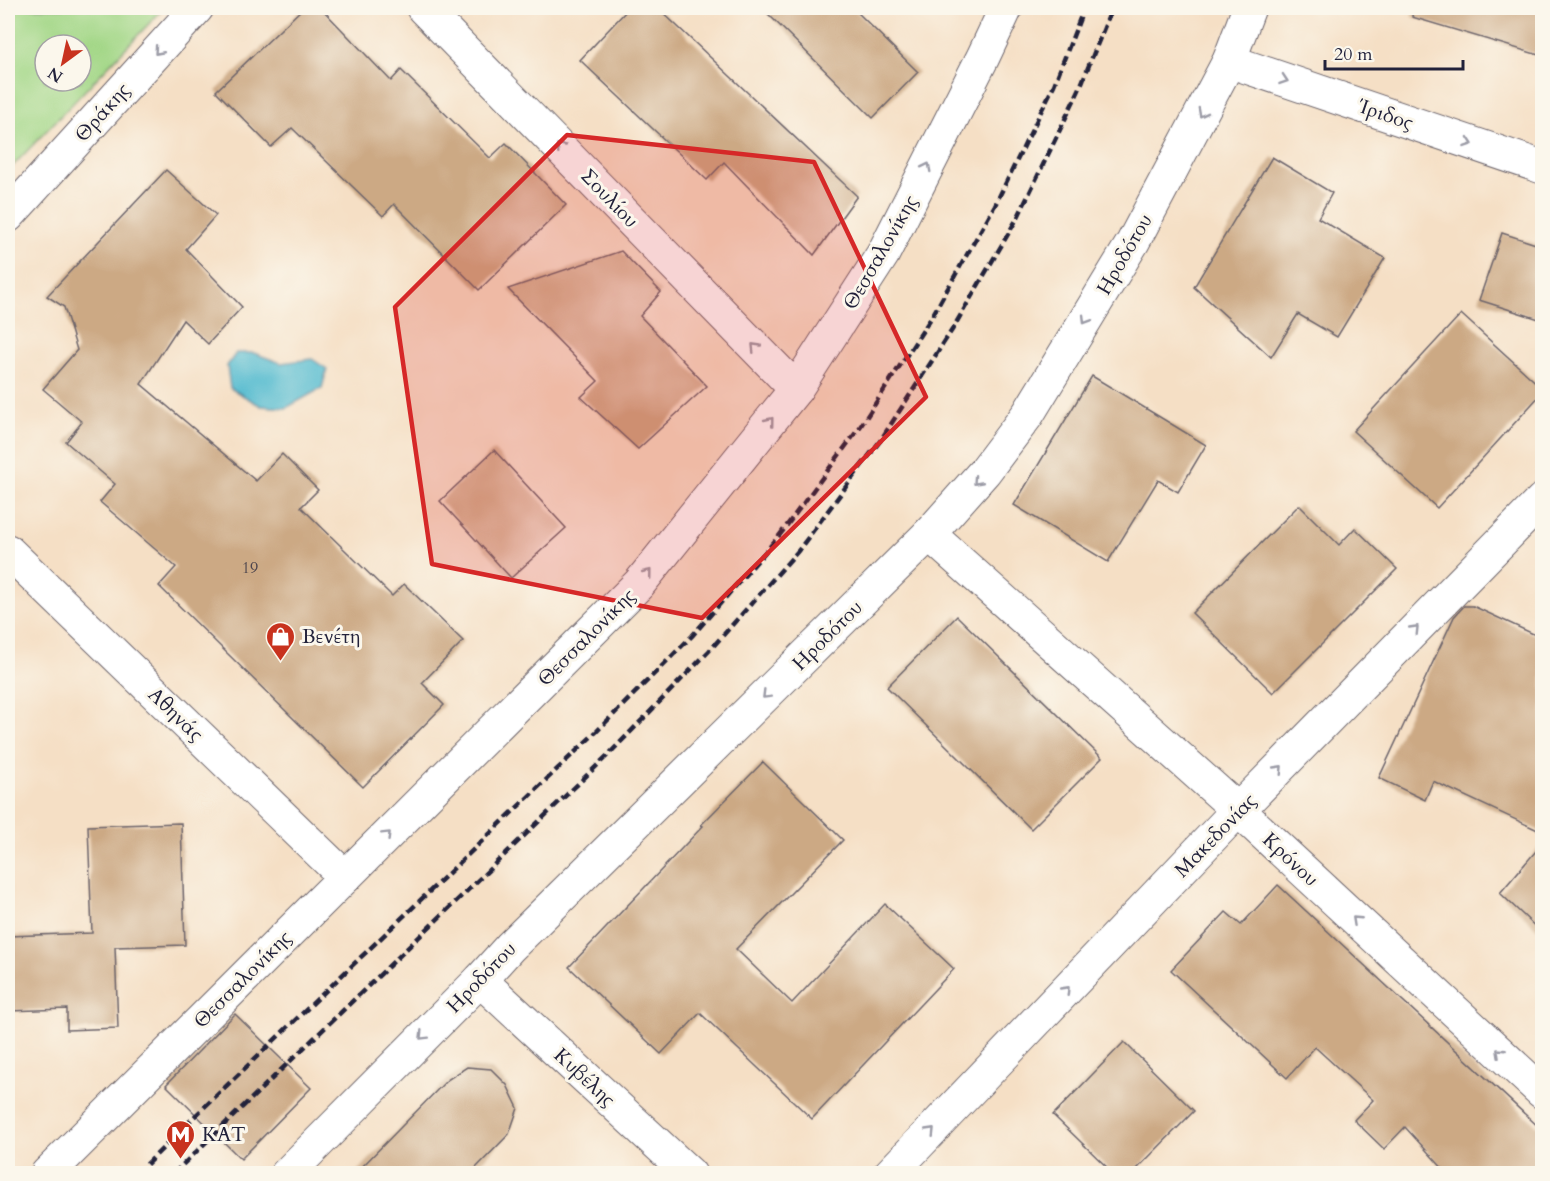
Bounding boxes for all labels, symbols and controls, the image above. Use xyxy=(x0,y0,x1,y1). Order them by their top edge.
north arrow xyxy=(33,33,93,93)
scale bar xyxy=(1325,33,1463,71)
text: 20 m xyxy=(1334,42,1373,67)
one-way arrow xyxy=(154,44,165,55)
text: N xyxy=(43,62,67,88)
one-way arrow xyxy=(1278,73,1289,85)
street label: Θράκης xyxy=(69,77,136,148)
street label: Ίριδος xyxy=(1354,92,1417,137)
one-way arrow xyxy=(1198,107,1209,117)
one-way arrow xyxy=(1463,135,1474,148)
one-way arrow xyxy=(556,144,567,154)
one-way arrow xyxy=(920,162,931,173)
street label: Σουλίου xyxy=(575,163,645,234)
street label: Θεσσαλονίκης xyxy=(837,190,924,315)
street label: Ηροδότου xyxy=(1090,209,1158,300)
one-way arrow xyxy=(1082,313,1093,324)
one-way arrow xyxy=(751,343,762,353)
one-way arrow xyxy=(762,417,773,428)
one-way arrow xyxy=(973,474,984,485)
house number: 19 xyxy=(242,557,258,579)
one-way arrow xyxy=(641,569,652,580)
street label: Θεσσαλονίκης xyxy=(531,582,642,692)
street label: Ηροδότου xyxy=(786,594,868,676)
shop icon: Βενέτη xyxy=(265,620,297,662)
place label: Βενέτη xyxy=(302,623,360,650)
one-way arrow xyxy=(1408,626,1419,637)
street label: Αθηνάς xyxy=(142,681,209,748)
one-way arrow xyxy=(763,687,774,698)
one-way arrow xyxy=(1272,765,1283,775)
street label: Μακεδονίας xyxy=(1168,787,1263,883)
street label: Κρόνου xyxy=(1257,826,1325,892)
one-way arrow xyxy=(379,832,390,843)
one-way arrow xyxy=(1353,916,1364,927)
street label: Θεσσαλονίκης xyxy=(187,924,298,1034)
street label: Ηροδότου xyxy=(441,936,522,1019)
one-way arrow xyxy=(1058,987,1069,998)
one-way arrow xyxy=(420,1028,431,1039)
street label: Κυβέλης xyxy=(548,1042,622,1113)
one-way arrow xyxy=(1496,1048,1506,1059)
metro station icon: ΚΑΤ xyxy=(165,1118,197,1160)
place label: ΚΑΤ xyxy=(202,1121,246,1148)
one-way arrow xyxy=(924,1128,935,1138)

